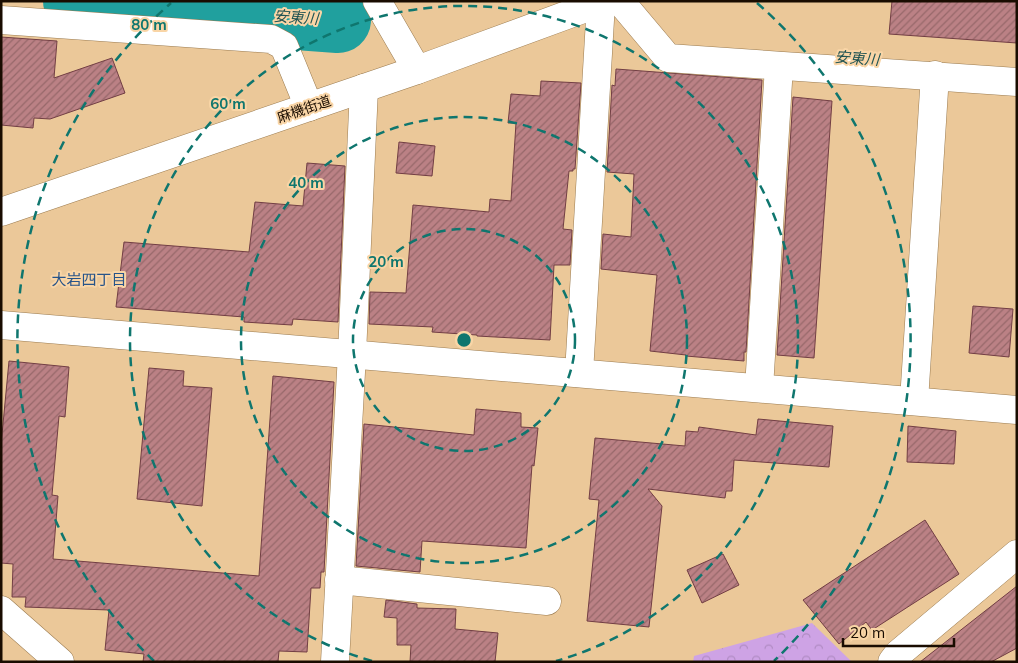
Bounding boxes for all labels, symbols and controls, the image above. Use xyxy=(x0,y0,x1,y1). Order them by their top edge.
water label: 安東川 xyxy=(273,6,321,28)
text: 80 m xyxy=(131,15,167,34)
water label: 安東川 xyxy=(834,47,882,69)
street label: 麻機街道 xyxy=(275,91,333,127)
text: 60 m xyxy=(210,94,246,113)
text: 40 m xyxy=(288,173,324,192)
text: 20 m xyxy=(368,252,404,271)
district label: 大岩四丁目 xyxy=(51,270,127,289)
centre of rings xyxy=(455,331,473,349)
scale bar xyxy=(843,616,954,648)
text: 20 m xyxy=(850,623,885,642)

